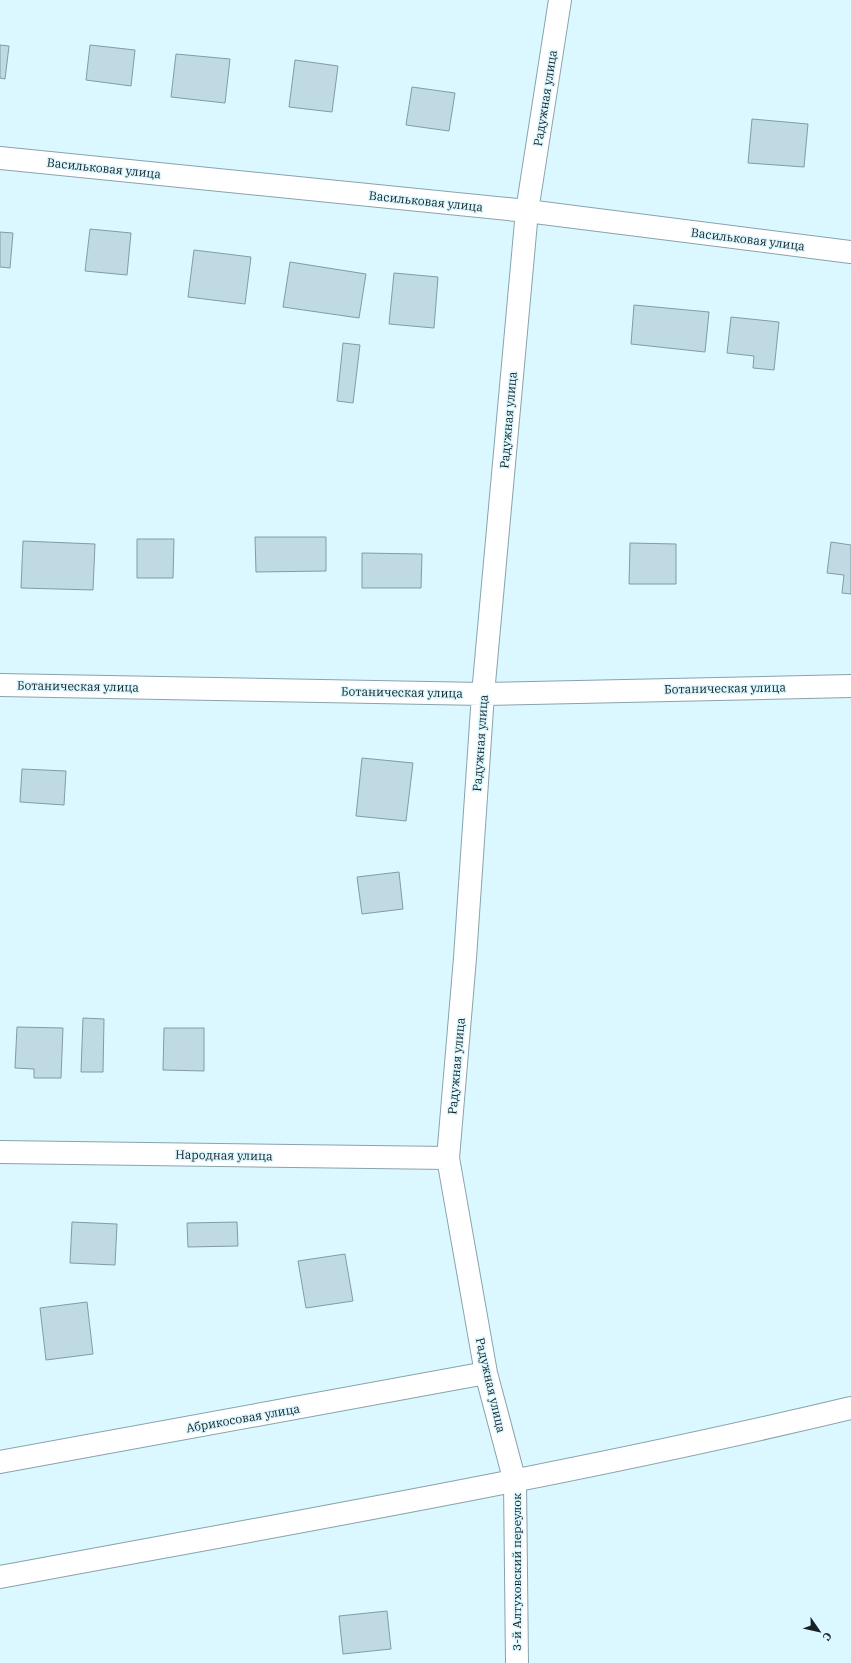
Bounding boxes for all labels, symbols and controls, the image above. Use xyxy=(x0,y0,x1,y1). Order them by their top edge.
street label: Радужная улица xyxy=(530,48,560,147)
street label: Васильковая улица xyxy=(46,155,162,181)
street label: Васильковая улица xyxy=(368,188,484,214)
street label: Васильковая улица xyxy=(690,225,806,253)
street label: Радужная улица xyxy=(496,371,520,469)
street label: Ботаническая улица xyxy=(17,677,139,695)
street label: Ботаническая улица xyxy=(664,679,786,697)
street label: Ботаническая улица xyxy=(341,683,463,701)
street label: Радужная улица xyxy=(469,694,491,792)
street label: Радужная улица xyxy=(444,1017,468,1115)
street label: Народная улица xyxy=(175,1147,273,1163)
street label: Радужная улица xyxy=(473,1336,509,1434)
street label: Абрикосовая улица xyxy=(185,1401,301,1435)
street label: 3-й Алтуховский переулок xyxy=(509,1493,524,1651)
north arrow xyxy=(799,1611,839,1651)
text: С xyxy=(819,1630,835,1644)

